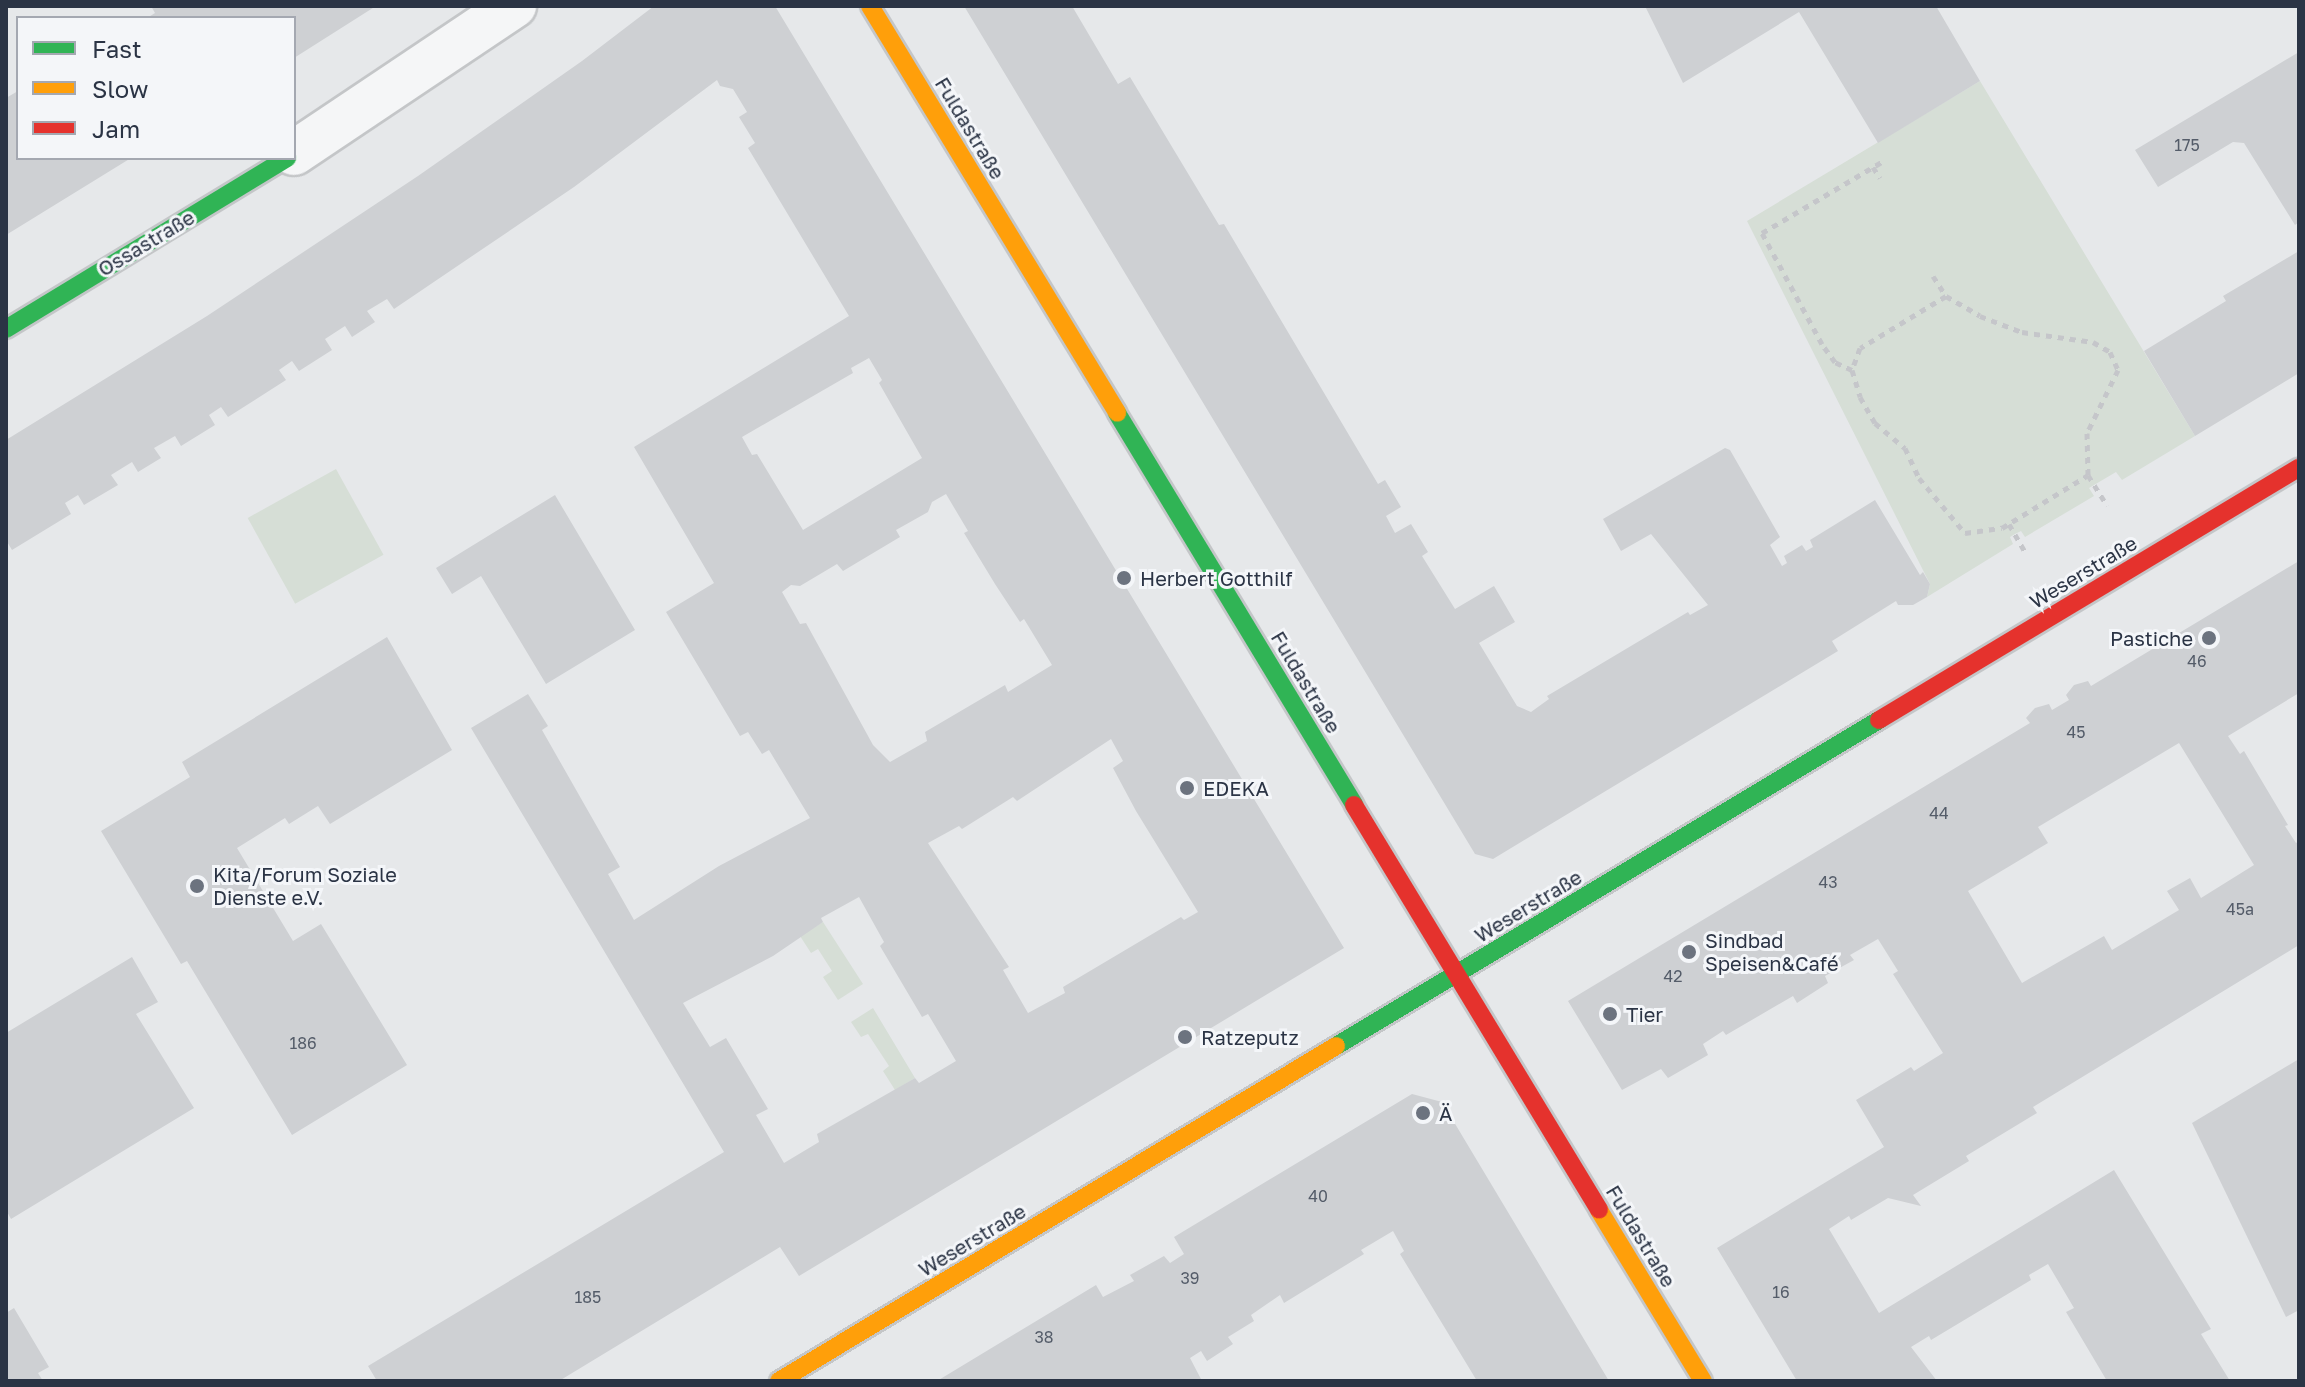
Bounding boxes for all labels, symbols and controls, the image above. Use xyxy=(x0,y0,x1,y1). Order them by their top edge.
legend xyxy=(16,16,296,160)
text: Fast xyxy=(92,34,142,63)
street label: Fuldastraße xyxy=(930,73,1010,183)
text: Slow xyxy=(92,74,148,103)
text: Jam xyxy=(92,114,140,143)
house number: 175 xyxy=(2174,135,2200,155)
street label: Ossastraße xyxy=(94,205,198,281)
street label: Weserstraße xyxy=(2025,531,2141,613)
place label: Herbert Gotthilf xyxy=(1140,566,1293,590)
marker: Herbert Gotthilf xyxy=(1115,569,1133,587)
place label: Pastiche xyxy=(2110,626,2193,650)
street label: Fuldastraße xyxy=(1266,627,1346,737)
marker: Pastiche xyxy=(2200,629,2218,647)
house number: 46 xyxy=(2187,651,2207,671)
house number: 45 xyxy=(2066,722,2086,742)
place label: EDEKA xyxy=(1203,776,1269,800)
marker: EDEKA xyxy=(1178,779,1196,797)
house number: 44 xyxy=(1929,803,1949,823)
place label: Kita/Forum Soziale Dienste e.V. xyxy=(213,862,397,909)
street label: Weserstraße xyxy=(1470,865,1586,947)
house number: 43 xyxy=(1818,872,1838,892)
marker: Kita/Forum Soziale Dienste e.V. xyxy=(188,877,206,895)
house number: 45a xyxy=(2226,899,2254,919)
place label: Sindbad Speisen&Café xyxy=(1705,928,1839,975)
marker: Sindbad Speisen&Café xyxy=(1680,943,1698,961)
house number: 42 xyxy=(1663,966,1683,986)
place label: Tier xyxy=(1626,1002,1663,1026)
marker: Tier xyxy=(1601,1005,1619,1023)
place label: Ratzeputz xyxy=(1201,1025,1299,1049)
marker: Ratzeputz xyxy=(1176,1028,1194,1046)
house number: 186 xyxy=(289,1033,317,1053)
place label: Ä xyxy=(1439,1101,1452,1125)
marker: Ä xyxy=(1414,1104,1432,1122)
street label: Fuldastraße xyxy=(1601,1181,1681,1291)
house number: 40 xyxy=(1308,1186,1328,1206)
street label: Weserstraße xyxy=(914,1199,1030,1281)
house number: 39 xyxy=(1180,1268,1200,1288)
house number: 16 xyxy=(1772,1282,1790,1302)
house number: 185 xyxy=(575,1287,601,1307)
house number: 38 xyxy=(1034,1327,1054,1347)

